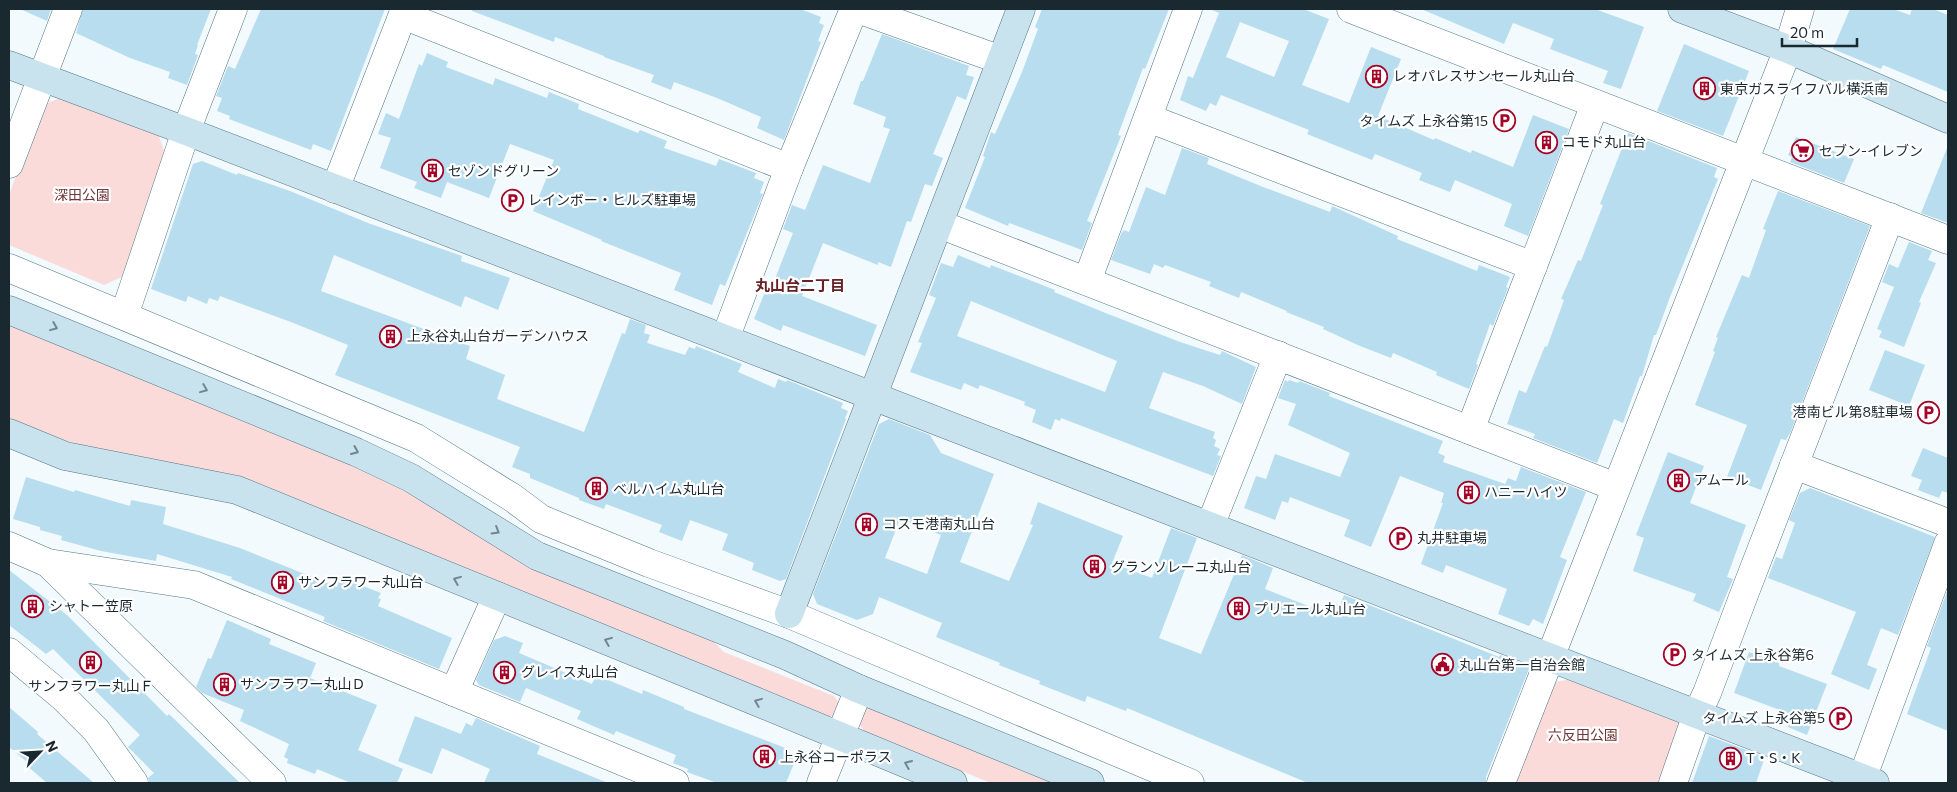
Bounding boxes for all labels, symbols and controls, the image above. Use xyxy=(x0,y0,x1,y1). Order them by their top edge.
scale bar xyxy=(1782,15,1857,47)
text: 20 m xyxy=(1790,23,1824,41)
building icon: レオパレスサンセール丸山台 xyxy=(1365,64,1389,88)
place label: レオパレスサンセール丸山台 xyxy=(1393,67,1575,84)
building icon: 東京ガスライフバル横浜南 xyxy=(1692,77,1716,101)
place label: 東京ガスライフバル横浜南 xyxy=(1720,80,1888,97)
parking icon: タイムズ 上永谷第15 xyxy=(1492,109,1516,133)
place label: タイムズ 上永谷第15 xyxy=(1360,112,1488,129)
building icon: コモド丸山台 xyxy=(1534,130,1558,154)
place label: コモド丸山台 xyxy=(1562,133,1646,150)
supermarket icon: セブン-イレブン xyxy=(1791,139,1815,163)
place label: セブン-イレブン xyxy=(1819,142,1923,159)
building icon: セゾンドグリーン xyxy=(420,159,444,183)
place label: セゾンドグリーン xyxy=(448,162,559,179)
park label: 深田公園 xyxy=(54,186,110,203)
parking icon: レインボー・ヒルズ駐車場 xyxy=(500,188,524,212)
place label: レインボー・ヒルズ駐車場 xyxy=(528,191,696,208)
district label: 丸山台二丁目 xyxy=(755,276,845,294)
one-way arrow xyxy=(49,321,58,332)
building icon: 上永谷丸山台ガーデンハウス xyxy=(379,324,403,348)
place label: 上永谷丸山台ガーデンハウス xyxy=(407,327,589,344)
one-way arrow xyxy=(200,383,208,393)
parking icon: 港南ビル第8駐車場 xyxy=(1917,400,1941,424)
place label: 港南ビル第8駐車場 xyxy=(1793,403,1913,420)
one-way arrow xyxy=(350,445,359,456)
building icon: アムール xyxy=(1666,468,1690,492)
place label: アムール xyxy=(1694,471,1749,488)
building icon: ベルハイム丸山台 xyxy=(585,477,609,501)
place label: ベルハイム丸山台 xyxy=(613,480,724,497)
building icon: ハニーハイツ xyxy=(1456,480,1480,504)
place label: ハニーハイツ xyxy=(1484,483,1567,500)
building icon: コスモ港南丸山台 xyxy=(855,512,879,536)
place label: コスモ港南丸山台 xyxy=(883,515,995,532)
one-way arrow xyxy=(490,525,499,535)
parking icon: 丸井駐車場 xyxy=(1389,526,1413,550)
place label: 丸井駐車場 xyxy=(1417,529,1487,546)
building icon: グランソレーユ丸山台 xyxy=(1083,555,1107,579)
place label: グランソレーユ丸山台 xyxy=(1111,558,1251,575)
building icon: サンフラワー丸山台 xyxy=(270,570,294,594)
place label: サンフラワー丸山台 xyxy=(298,573,424,590)
one-way arrow xyxy=(453,575,462,586)
building icon: シャトー笠原 xyxy=(21,594,45,618)
place label: シャトー笠原 xyxy=(49,597,133,614)
building icon: プリエール丸山台 xyxy=(1226,597,1250,621)
place label: プリエール丸山台 xyxy=(1254,600,1366,617)
one-way arrow xyxy=(604,637,613,647)
parking icon: タイムズ 上永谷第6 xyxy=(1663,643,1687,667)
place label: タイムズ 上永谷第6 xyxy=(1691,646,1814,663)
building icon: サンフラワー丸山Ｆ xyxy=(79,651,103,675)
public building icon: 丸山台第一自治会館 xyxy=(1431,653,1455,677)
place label: 丸山台第一自治会館 xyxy=(1459,656,1585,673)
building icon: グレイス丸山台 xyxy=(493,660,517,684)
place label: グレイス丸山台 xyxy=(521,663,619,680)
building icon: サンフラワー丸山Ｄ xyxy=(212,672,236,696)
place label: サンフラワー丸山Ｄ xyxy=(240,675,366,692)
place label: サンフラワー丸山Ｆ xyxy=(28,677,154,694)
one-way arrow xyxy=(754,698,763,708)
parking icon: タイムズ 上永谷第5 xyxy=(1829,706,1853,730)
place label: タイムズ 上永谷第5 xyxy=(1703,709,1825,726)
park label: 六反田公園 xyxy=(1548,726,1618,743)
north arrow xyxy=(15,727,65,777)
text: N xyxy=(42,738,62,755)
building icon: 上永谷コーポラス xyxy=(752,745,776,769)
building icon: T・S・K xyxy=(1718,746,1742,770)
place label: 上永谷コーポラス xyxy=(780,748,892,765)
place label: T・S・K xyxy=(1746,749,1801,766)
one-way arrow xyxy=(904,760,913,771)

